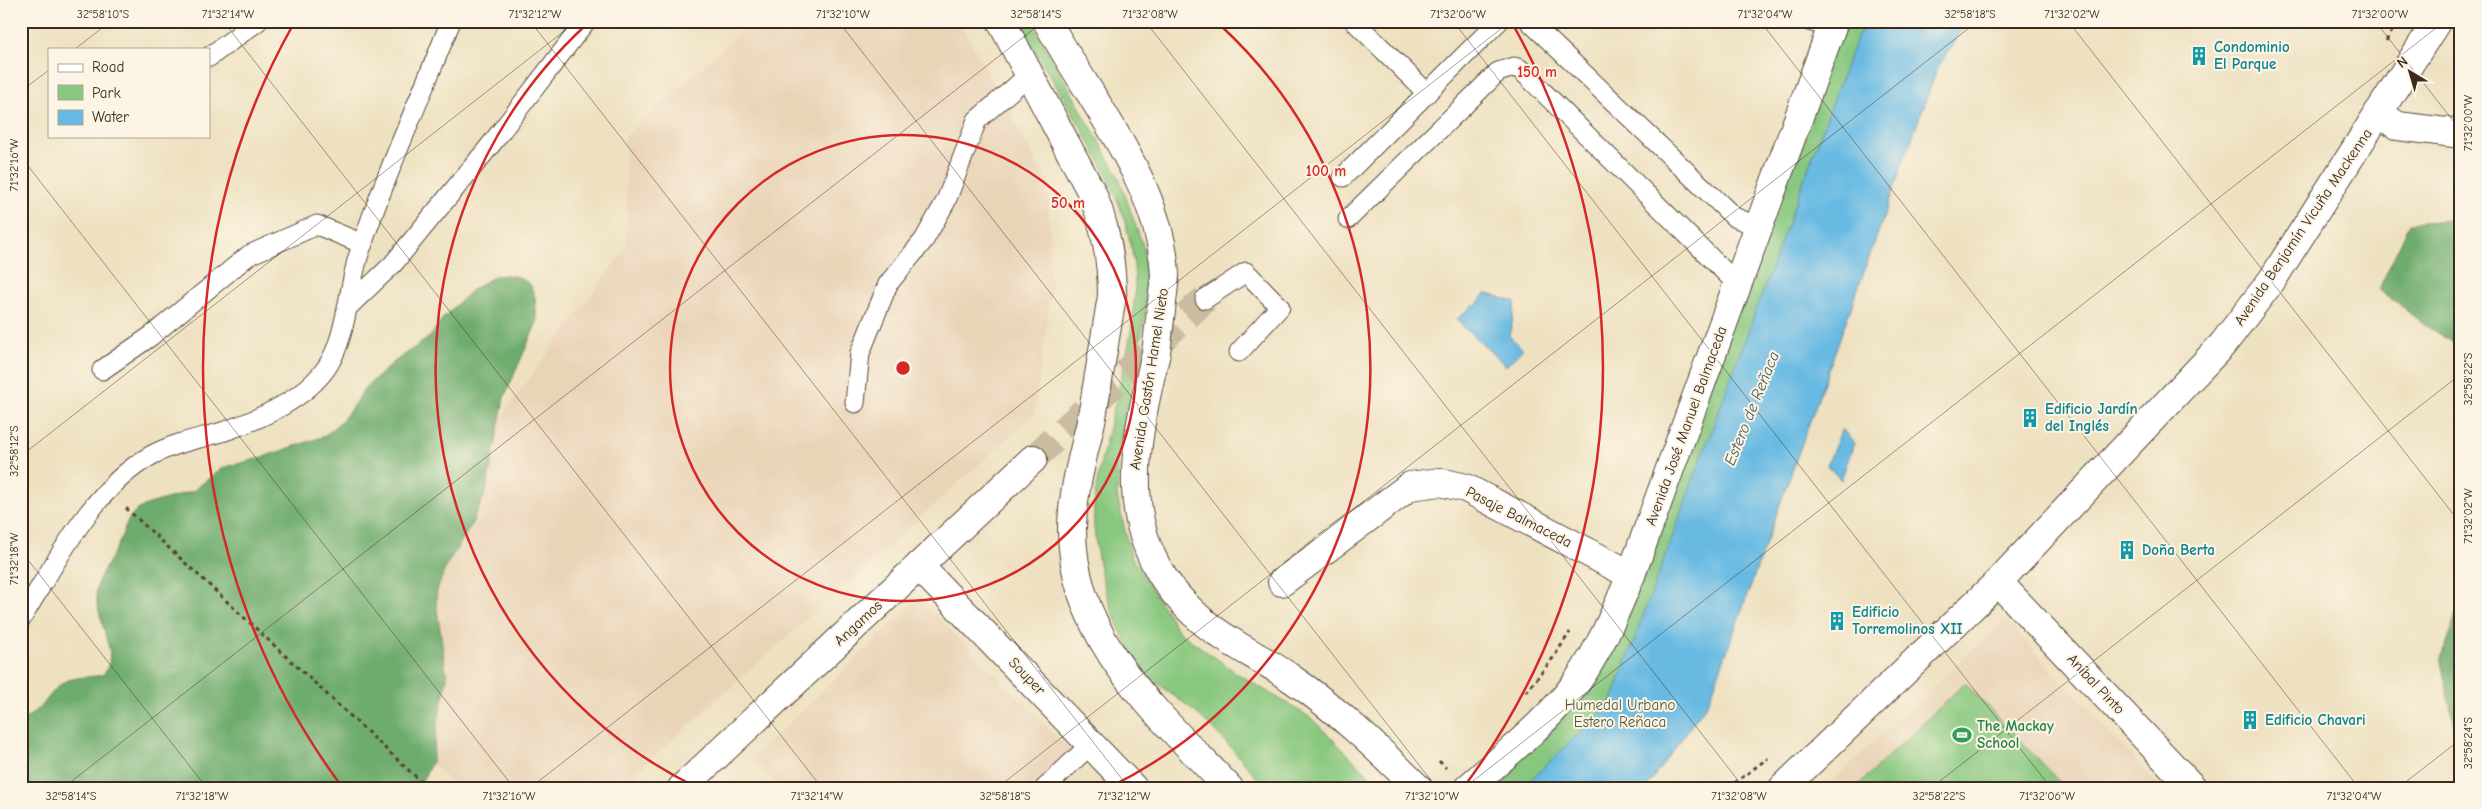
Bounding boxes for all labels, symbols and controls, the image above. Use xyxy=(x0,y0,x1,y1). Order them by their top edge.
text: 32°58'10"S xyxy=(77,7,130,21)
text: 71°32'14"W xyxy=(202,7,255,21)
text: 71°32'12"W xyxy=(509,7,562,21)
text: 71°32'10"W xyxy=(816,7,871,21)
text: 32°58'14"S xyxy=(1011,7,1062,21)
text: 71°32'08"W xyxy=(1122,7,1178,21)
text: 71°32'06"W xyxy=(1430,7,1486,21)
text: 71°32'04"W xyxy=(1738,7,1793,21)
text: 32°58'18"S xyxy=(1944,7,1996,21)
text: 71°32'02"W xyxy=(2044,7,2100,21)
text: 71°32'00"W xyxy=(2352,7,2409,21)
place label: Condominio El Parque xyxy=(2214,38,2290,73)
building icon: Condominio El Parque xyxy=(2188,45,2210,67)
legend xyxy=(48,48,210,138)
north arrow xyxy=(2384,48,2434,98)
text: N xyxy=(2393,53,2411,72)
text: Road xyxy=(92,58,124,76)
text: 150 m xyxy=(1517,63,1557,81)
text: Park xyxy=(92,84,121,102)
text: 71°32'00"W xyxy=(2461,94,2475,151)
text: Water xyxy=(92,108,129,126)
street label: Avenida Benjamín Vicuña Mackenna xyxy=(2230,125,2376,329)
text: 71°32'16"W xyxy=(7,138,21,192)
text: 100 m xyxy=(1306,162,1346,180)
text: 50 m xyxy=(1051,194,1085,212)
street label: Avenida Gastón Hamel Nieto xyxy=(1126,287,1172,471)
street label: Avenida José Manuel Balmaceda xyxy=(1641,324,1731,528)
water label: Estero de Reñaca xyxy=(1721,349,1783,468)
text: 32°58'22"S xyxy=(2461,352,2475,405)
centre of rings xyxy=(894,359,912,377)
place label: Edificio Jardín del Inglés xyxy=(2045,400,2138,435)
building icon: Edificio Jardín del Inglés xyxy=(2019,407,2041,429)
text: 32°58'12"S xyxy=(7,425,21,477)
street label: Pasaje Balmaceda xyxy=(1463,483,1575,551)
text: 71°32'02"W xyxy=(2461,488,2475,544)
text: 71°32'18"W xyxy=(7,532,21,585)
building icon: Doña Berta xyxy=(2116,539,2138,561)
place label: Doña Berta xyxy=(2142,541,2215,559)
street label: Angamos xyxy=(830,596,886,650)
place label: Edificio Torremolinos XII xyxy=(1852,603,1963,638)
building icon: Edificio Torremolinos XII xyxy=(1826,610,1848,632)
street label: Aníbal Pinto xyxy=(2063,650,2129,718)
street label: Souper xyxy=(1005,653,1049,699)
park label: Humedal Urbano Estero Reñaca xyxy=(1565,696,1675,731)
building icon: Edificio Chavari xyxy=(2239,709,2261,731)
place label: Edificio Chavari xyxy=(2265,711,2366,729)
text: 32°58'24"S xyxy=(2461,716,2475,769)
place label: The Mackay School xyxy=(1977,717,2054,752)
sports icon: The Mackay School xyxy=(1951,724,1973,746)
text: 32°58'14"S xyxy=(46,789,97,803)
text: 71°32'18"W xyxy=(176,789,229,803)
text: 71°32'16"W xyxy=(482,789,536,803)
text: 71°32'14"W xyxy=(791,789,844,803)
text: 32°58'18"S xyxy=(979,789,1031,803)
text: 71°32'12"W xyxy=(1098,789,1151,803)
text: 71°32'10"W xyxy=(1405,789,1460,803)
text: 71°32'08"W xyxy=(1711,789,1767,803)
text: 32°58'22"S xyxy=(1913,789,1966,803)
text: 71°32'06"W xyxy=(2019,789,2075,803)
text: 71°32'04"W xyxy=(2327,789,2382,803)

